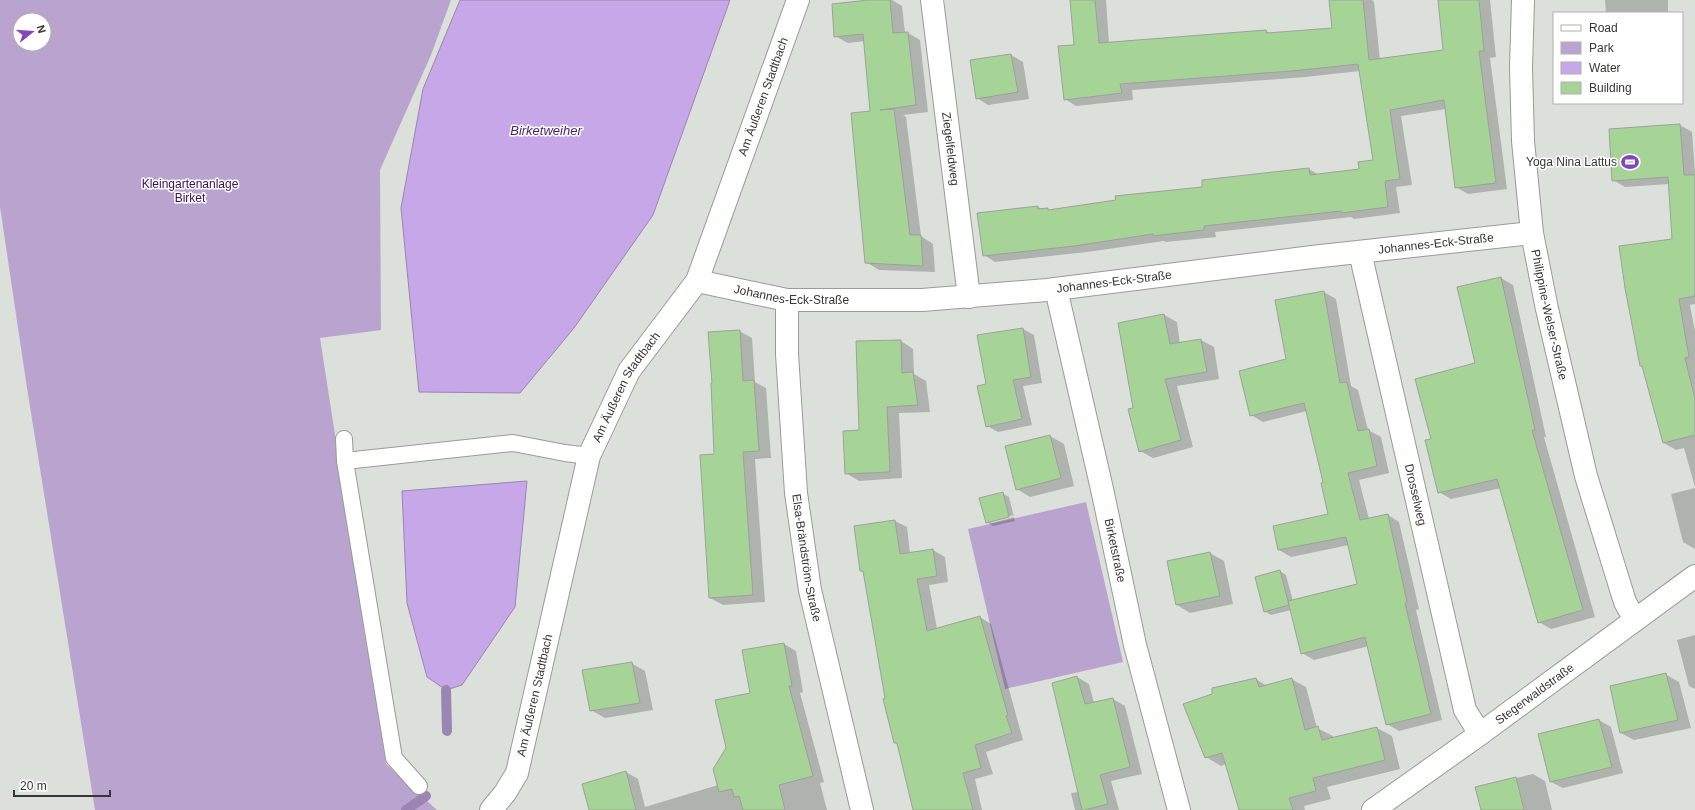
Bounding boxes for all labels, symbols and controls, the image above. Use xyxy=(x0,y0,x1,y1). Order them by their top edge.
north arrow xyxy=(12,12,52,52)
legend xyxy=(1553,12,1683,104)
text: Road xyxy=(1589,21,1618,35)
text: N xyxy=(35,24,48,35)
street label: Am Äußeren Stadtbach xyxy=(736,36,791,158)
text: Park xyxy=(1589,41,1615,55)
text: Water xyxy=(1589,61,1621,75)
text: Building xyxy=(1589,81,1632,95)
street label: Ziegelfeldweg xyxy=(939,111,962,187)
water label: Birketweiher xyxy=(510,123,582,138)
sports icon: Yoga Nina Lattus xyxy=(1620,152,1640,172)
place label: Yoga Nina Lattus xyxy=(1526,155,1617,169)
park label: Kleingartenanlage Birket xyxy=(142,177,239,205)
street label: Johannes-Eck-Straße xyxy=(1377,230,1495,257)
street label: Philippine-Welser-Straße xyxy=(1528,248,1570,382)
street label: Johannes-Eck-Straße xyxy=(1056,267,1173,296)
street label: Johannes-Eck-Straße xyxy=(733,282,849,307)
street label: Am Äußeren Stadtbach xyxy=(590,329,663,444)
street label: Drosselweg xyxy=(1402,463,1429,527)
street label: Elsa-Brändström-Straße xyxy=(789,493,824,624)
street label: Birketstraße xyxy=(1101,517,1129,584)
street label: Am Äußeren Stadtbach xyxy=(514,633,555,758)
street label: Stegerwaldstraße xyxy=(1492,660,1577,727)
scale bar xyxy=(14,772,110,798)
text: 20 m xyxy=(20,779,47,793)

